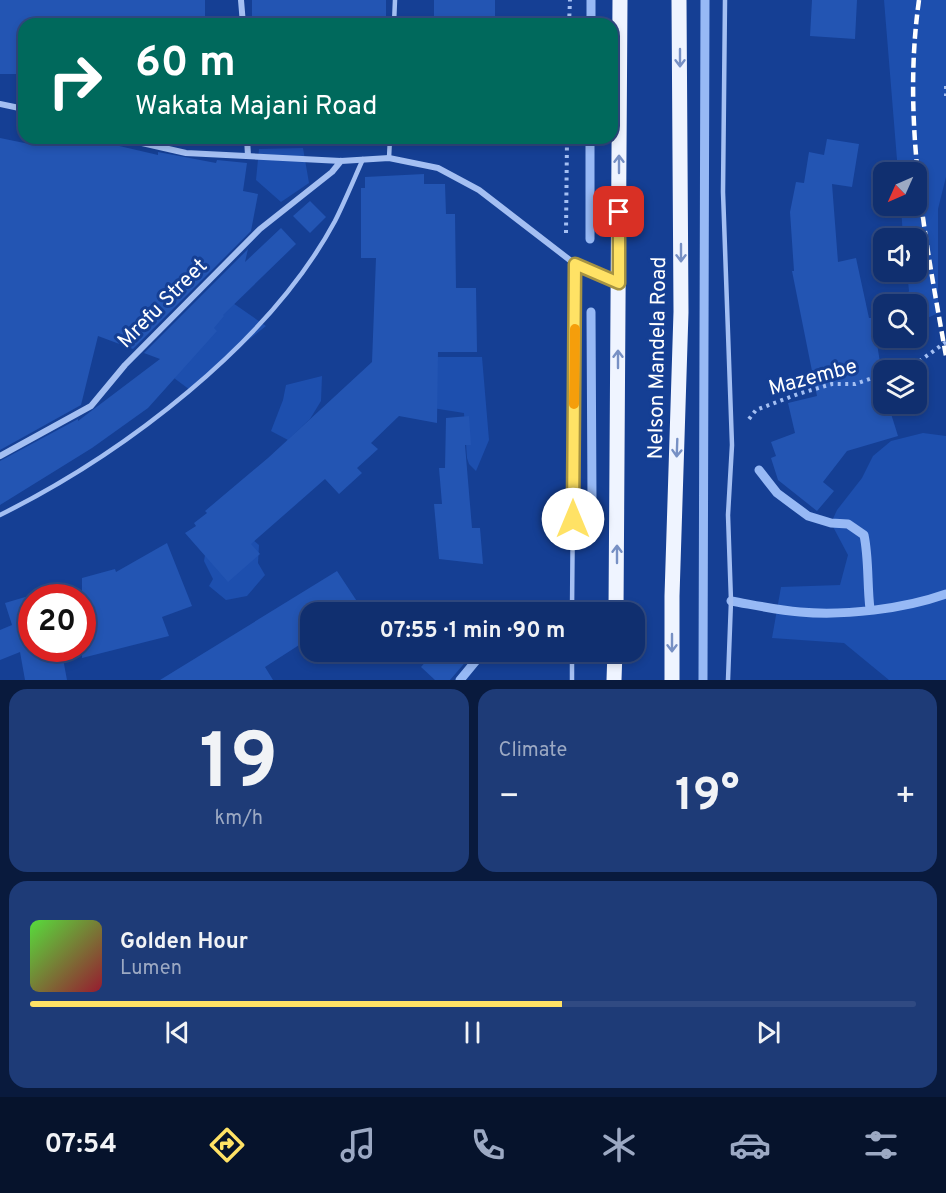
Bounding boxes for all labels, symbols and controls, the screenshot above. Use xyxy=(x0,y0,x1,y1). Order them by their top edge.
text: 60 m xyxy=(135,38,236,91)
icon: right xyxy=(36,42,114,120)
one-way arrow xyxy=(674,48,686,68)
text: Wakata Majani Road xyxy=(135,90,377,124)
one-way arrow xyxy=(613,154,625,174)
north arrow xyxy=(873,162,927,216)
map controls xyxy=(873,162,927,414)
pin xyxy=(593,186,644,237)
icon: arrive xyxy=(602,195,635,228)
button: sound xyxy=(873,228,927,282)
one-way arrow xyxy=(675,243,687,263)
street label: Mrefu Street xyxy=(112,253,214,355)
street label: Nelson Mandela Road xyxy=(643,256,673,460)
button: search xyxy=(873,294,927,348)
one-way arrow xyxy=(612,349,624,369)
street label: Mazembe xyxy=(766,353,860,403)
button: layers xyxy=(873,360,927,414)
one-way arrow xyxy=(671,438,683,458)
position arrow xyxy=(541,487,605,551)
one-way arrow xyxy=(611,544,623,564)
speed limit sign: 20 xyxy=(18,584,96,662)
text: 07:55 · 1 min · 90 m xyxy=(380,618,565,645)
one-way arrow xyxy=(666,633,678,653)
text: 19 xyxy=(199,717,278,816)
text: Climate xyxy=(499,738,567,764)
text: 19° xyxy=(675,769,739,826)
text: − xyxy=(499,777,520,819)
text: + xyxy=(895,777,916,819)
text: km/h xyxy=(214,806,263,832)
text: Golden Hour xyxy=(120,929,248,956)
text: Lumen xyxy=(120,956,182,982)
icon: previous xyxy=(161,1016,194,1049)
icon: pause xyxy=(456,1016,489,1049)
icon: next xyxy=(752,1016,785,1049)
icon: directions xyxy=(206,1124,248,1166)
icon: music xyxy=(337,1124,379,1166)
icon: phone xyxy=(467,1124,509,1166)
icon: climate xyxy=(598,1124,640,1166)
icon: car xyxy=(729,1124,771,1166)
icon: filters xyxy=(860,1124,902,1166)
text: 07:54 xyxy=(44,1128,117,1162)

